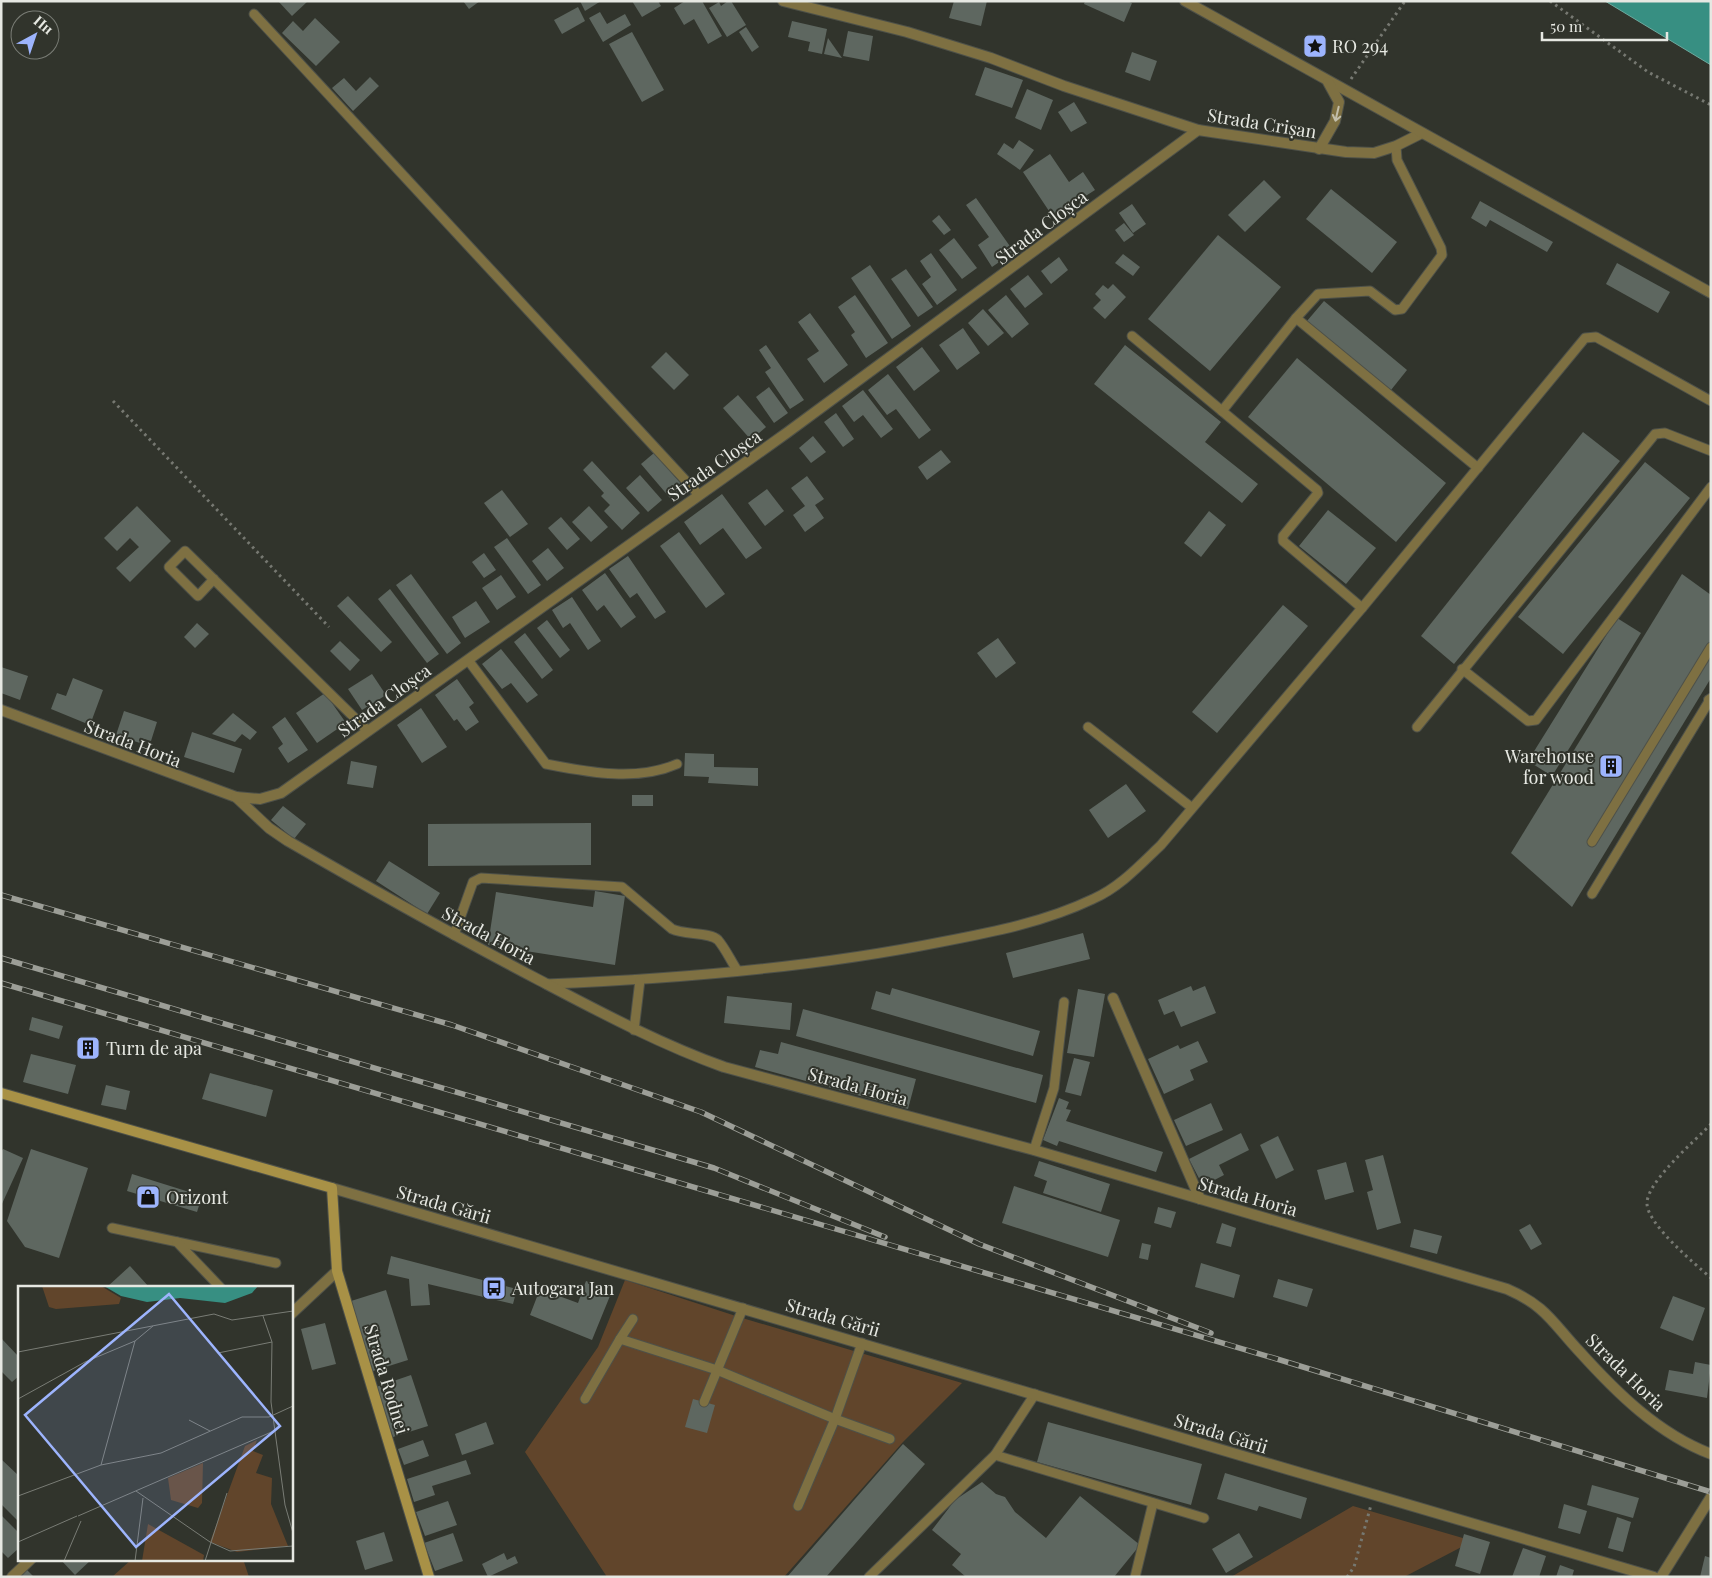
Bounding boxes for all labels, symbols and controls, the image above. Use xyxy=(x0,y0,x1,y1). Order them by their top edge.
north arrow xyxy=(10,10,60,60)
scale bar xyxy=(1542,10,1667,42)
text: Пн xyxy=(30,11,58,38)
text: 50 m xyxy=(1550,16,1583,36)
place icon: RO 294 xyxy=(1302,33,1328,59)
place label: RO 294 xyxy=(1332,34,1388,58)
street label: Strada Crișan xyxy=(1206,103,1319,144)
one-way arrow xyxy=(1332,106,1341,122)
street label: Strada Cloșca xyxy=(990,184,1092,270)
street label: Strada Cloșca xyxy=(662,424,766,506)
street label: Strada Cloșca xyxy=(333,658,435,742)
street label: Strada Horia xyxy=(81,713,185,773)
place label: Warehouse for wood xyxy=(1504,744,1595,789)
building icon: Warehouse for wood xyxy=(1598,753,1624,779)
street label: Strada Horia xyxy=(438,900,540,970)
building icon: Turn de apa xyxy=(75,1035,101,1061)
place label: Turn de apa xyxy=(106,1036,202,1060)
street label: Strada Horia xyxy=(806,1061,910,1111)
street label: Strada Horia xyxy=(1196,1170,1300,1222)
street label: Strada Gării xyxy=(394,1179,494,1229)
shop icon: Orizont xyxy=(135,1184,161,1210)
place label: Orizont xyxy=(166,1185,229,1209)
bus stop icon: Autogara Jan xyxy=(481,1275,507,1301)
place label: Autogara Jan xyxy=(511,1276,614,1300)
inset map xyxy=(18,1286,292,1560)
street label: Strada Gării xyxy=(783,1292,883,1342)
street label: Strada Rodnei xyxy=(359,1321,415,1437)
street label: Strada Horia xyxy=(1581,1328,1671,1416)
street label: Strada Gării xyxy=(1171,1407,1271,1459)

